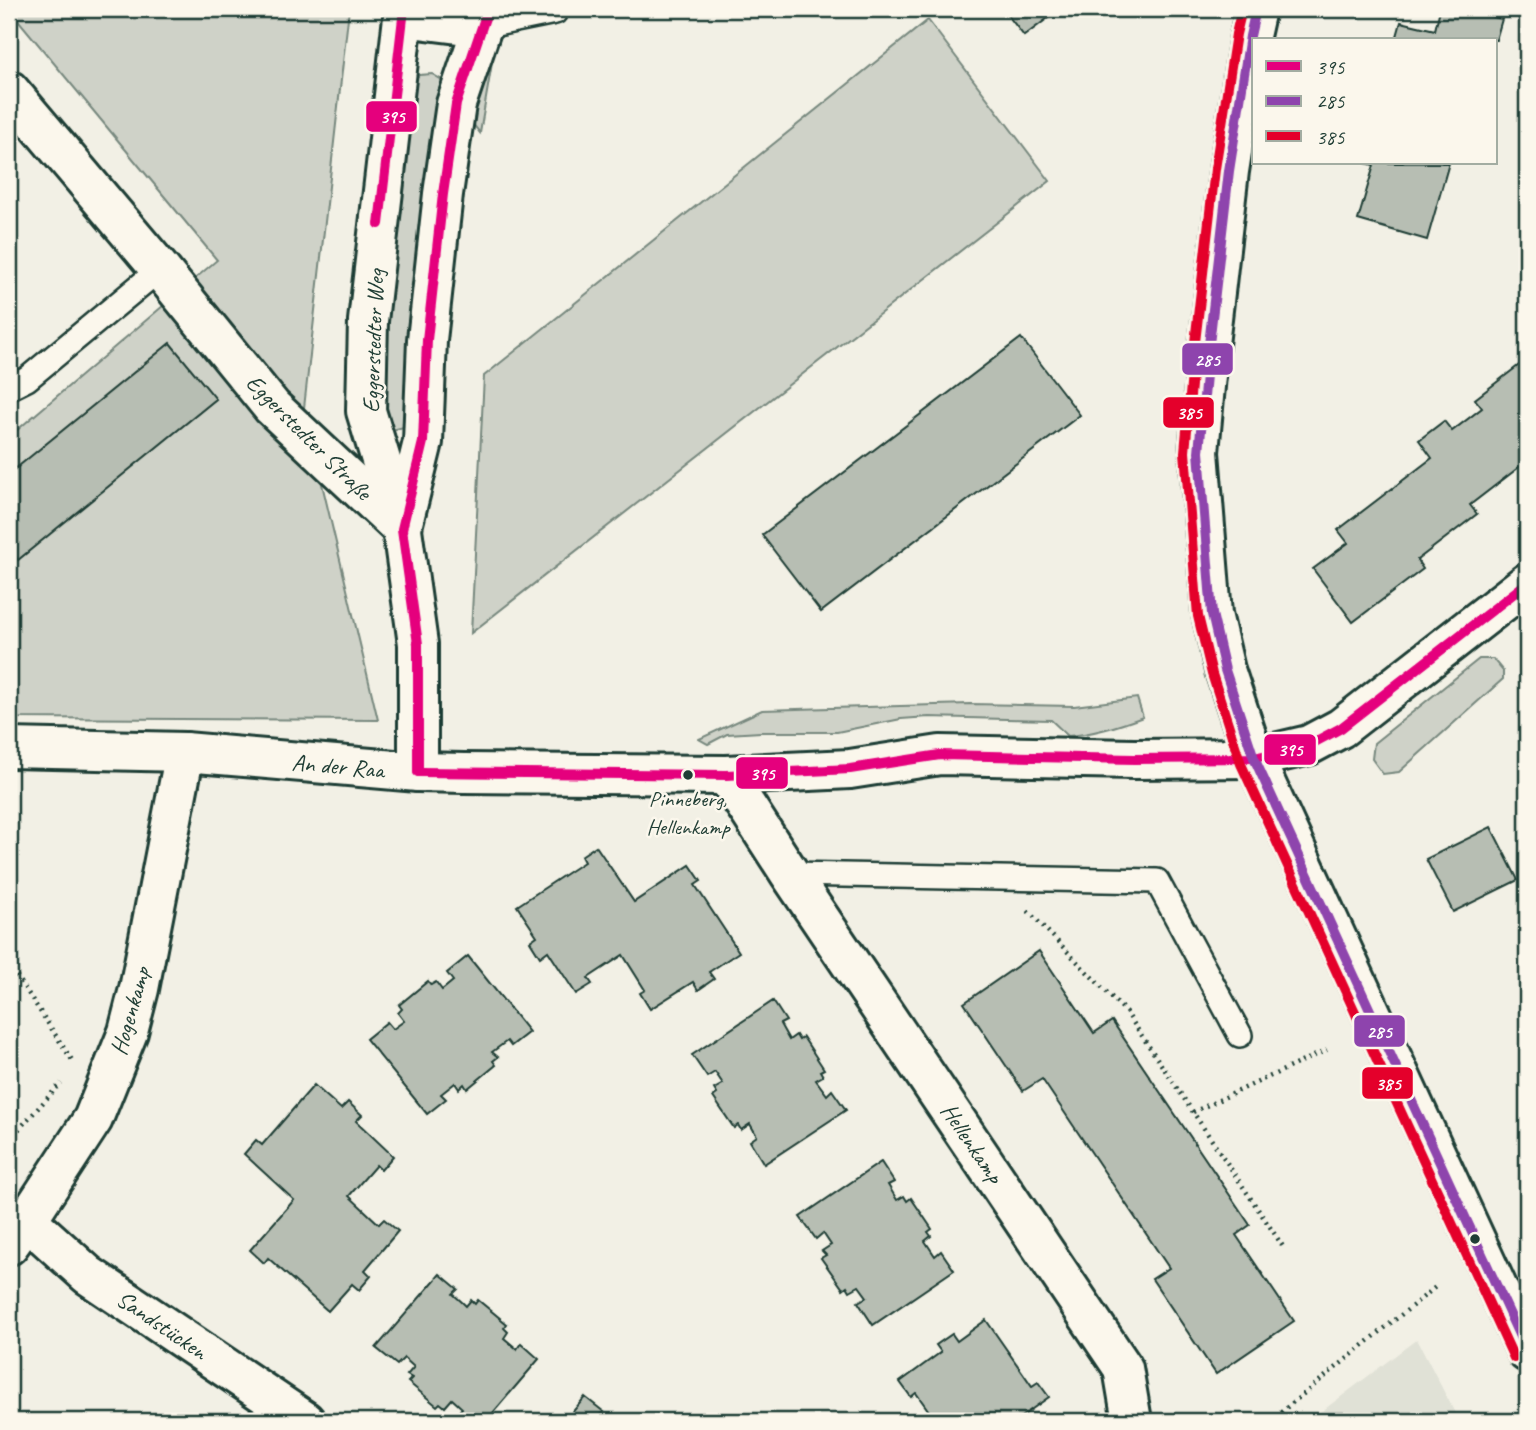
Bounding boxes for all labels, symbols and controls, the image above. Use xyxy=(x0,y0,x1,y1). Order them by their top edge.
legend xyxy=(1252,38,1498,164)
text: 395 xyxy=(1316,54,1346,80)
text: 285 xyxy=(1316,88,1346,114)
line badge: 395 xyxy=(365,100,418,133)
text: 395 xyxy=(379,105,406,129)
text: 385 xyxy=(1316,124,1346,150)
street label: Eggerstedter Weg xyxy=(356,267,391,413)
line badge: 285 xyxy=(1181,342,1234,376)
text: 285 xyxy=(1194,348,1221,372)
street label: Eggerstedter Straße xyxy=(240,368,380,508)
line badge: 385 xyxy=(1162,396,1215,429)
text: 385 xyxy=(1176,401,1203,425)
line badge: 395 xyxy=(1263,733,1317,766)
text: 395 xyxy=(1277,738,1304,762)
street label: An der Raa xyxy=(291,747,387,785)
line badge: 395 xyxy=(735,756,789,790)
text: 395 xyxy=(749,762,776,786)
marker: Pinneberg, Hellenkamp xyxy=(681,768,695,782)
place label: Pinneberg, Hellenkamp xyxy=(646,785,731,841)
street label: Hogenkamp xyxy=(103,962,157,1058)
line badge: 285 xyxy=(1353,1014,1406,1048)
text: 285 xyxy=(1366,1020,1393,1044)
line badge: 385 xyxy=(1361,1066,1414,1100)
text: 385 xyxy=(1375,1072,1402,1096)
street label: Hellenkamp xyxy=(934,1097,1011,1191)
unlabelled marker xyxy=(1468,1232,1482,1246)
street label: Sandstücken xyxy=(111,1284,214,1367)

